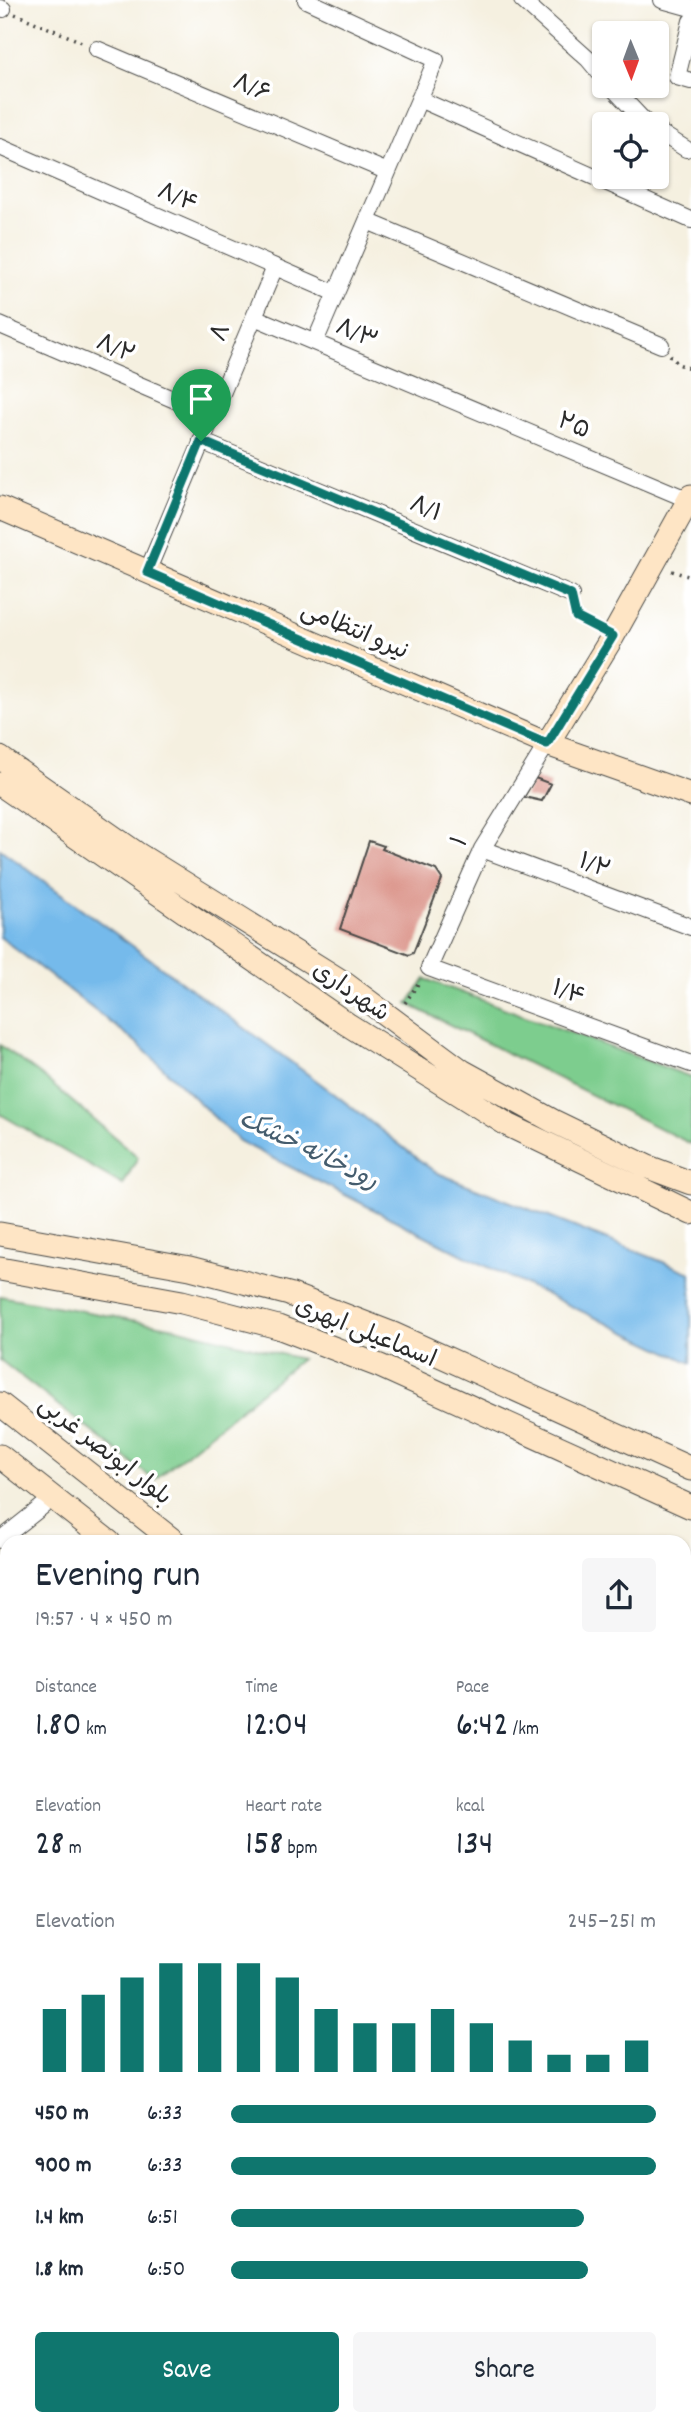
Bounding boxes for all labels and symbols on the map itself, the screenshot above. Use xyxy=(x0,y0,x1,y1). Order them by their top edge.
north arrow xyxy=(592,21,668,98)
street label: ۸/۶ xyxy=(227,66,275,112)
street label: ۸/۴ xyxy=(151,175,203,223)
street label: ۸/۳ xyxy=(329,311,383,359)
street label: ۸ xyxy=(203,319,241,347)
street label: ۸/۲ xyxy=(90,327,140,373)
pin xyxy=(171,369,231,441)
street label: ۲۵ xyxy=(551,405,595,449)
street label: ۸/۱ xyxy=(403,488,447,532)
street label: نیرو انتظامی xyxy=(295,594,413,670)
street label: ۱ xyxy=(444,830,478,854)
street label: ۱/۲ xyxy=(573,845,615,889)
street label: شهرداری xyxy=(305,955,395,1031)
street label: ۱/۴ xyxy=(546,972,590,1016)
water label: رودخانه خشک xyxy=(232,1101,384,1201)
street label: اسماعیلی ابهری xyxy=(289,1290,441,1378)
street label: بلوار ابونصر غربی xyxy=(30,1389,178,1515)

